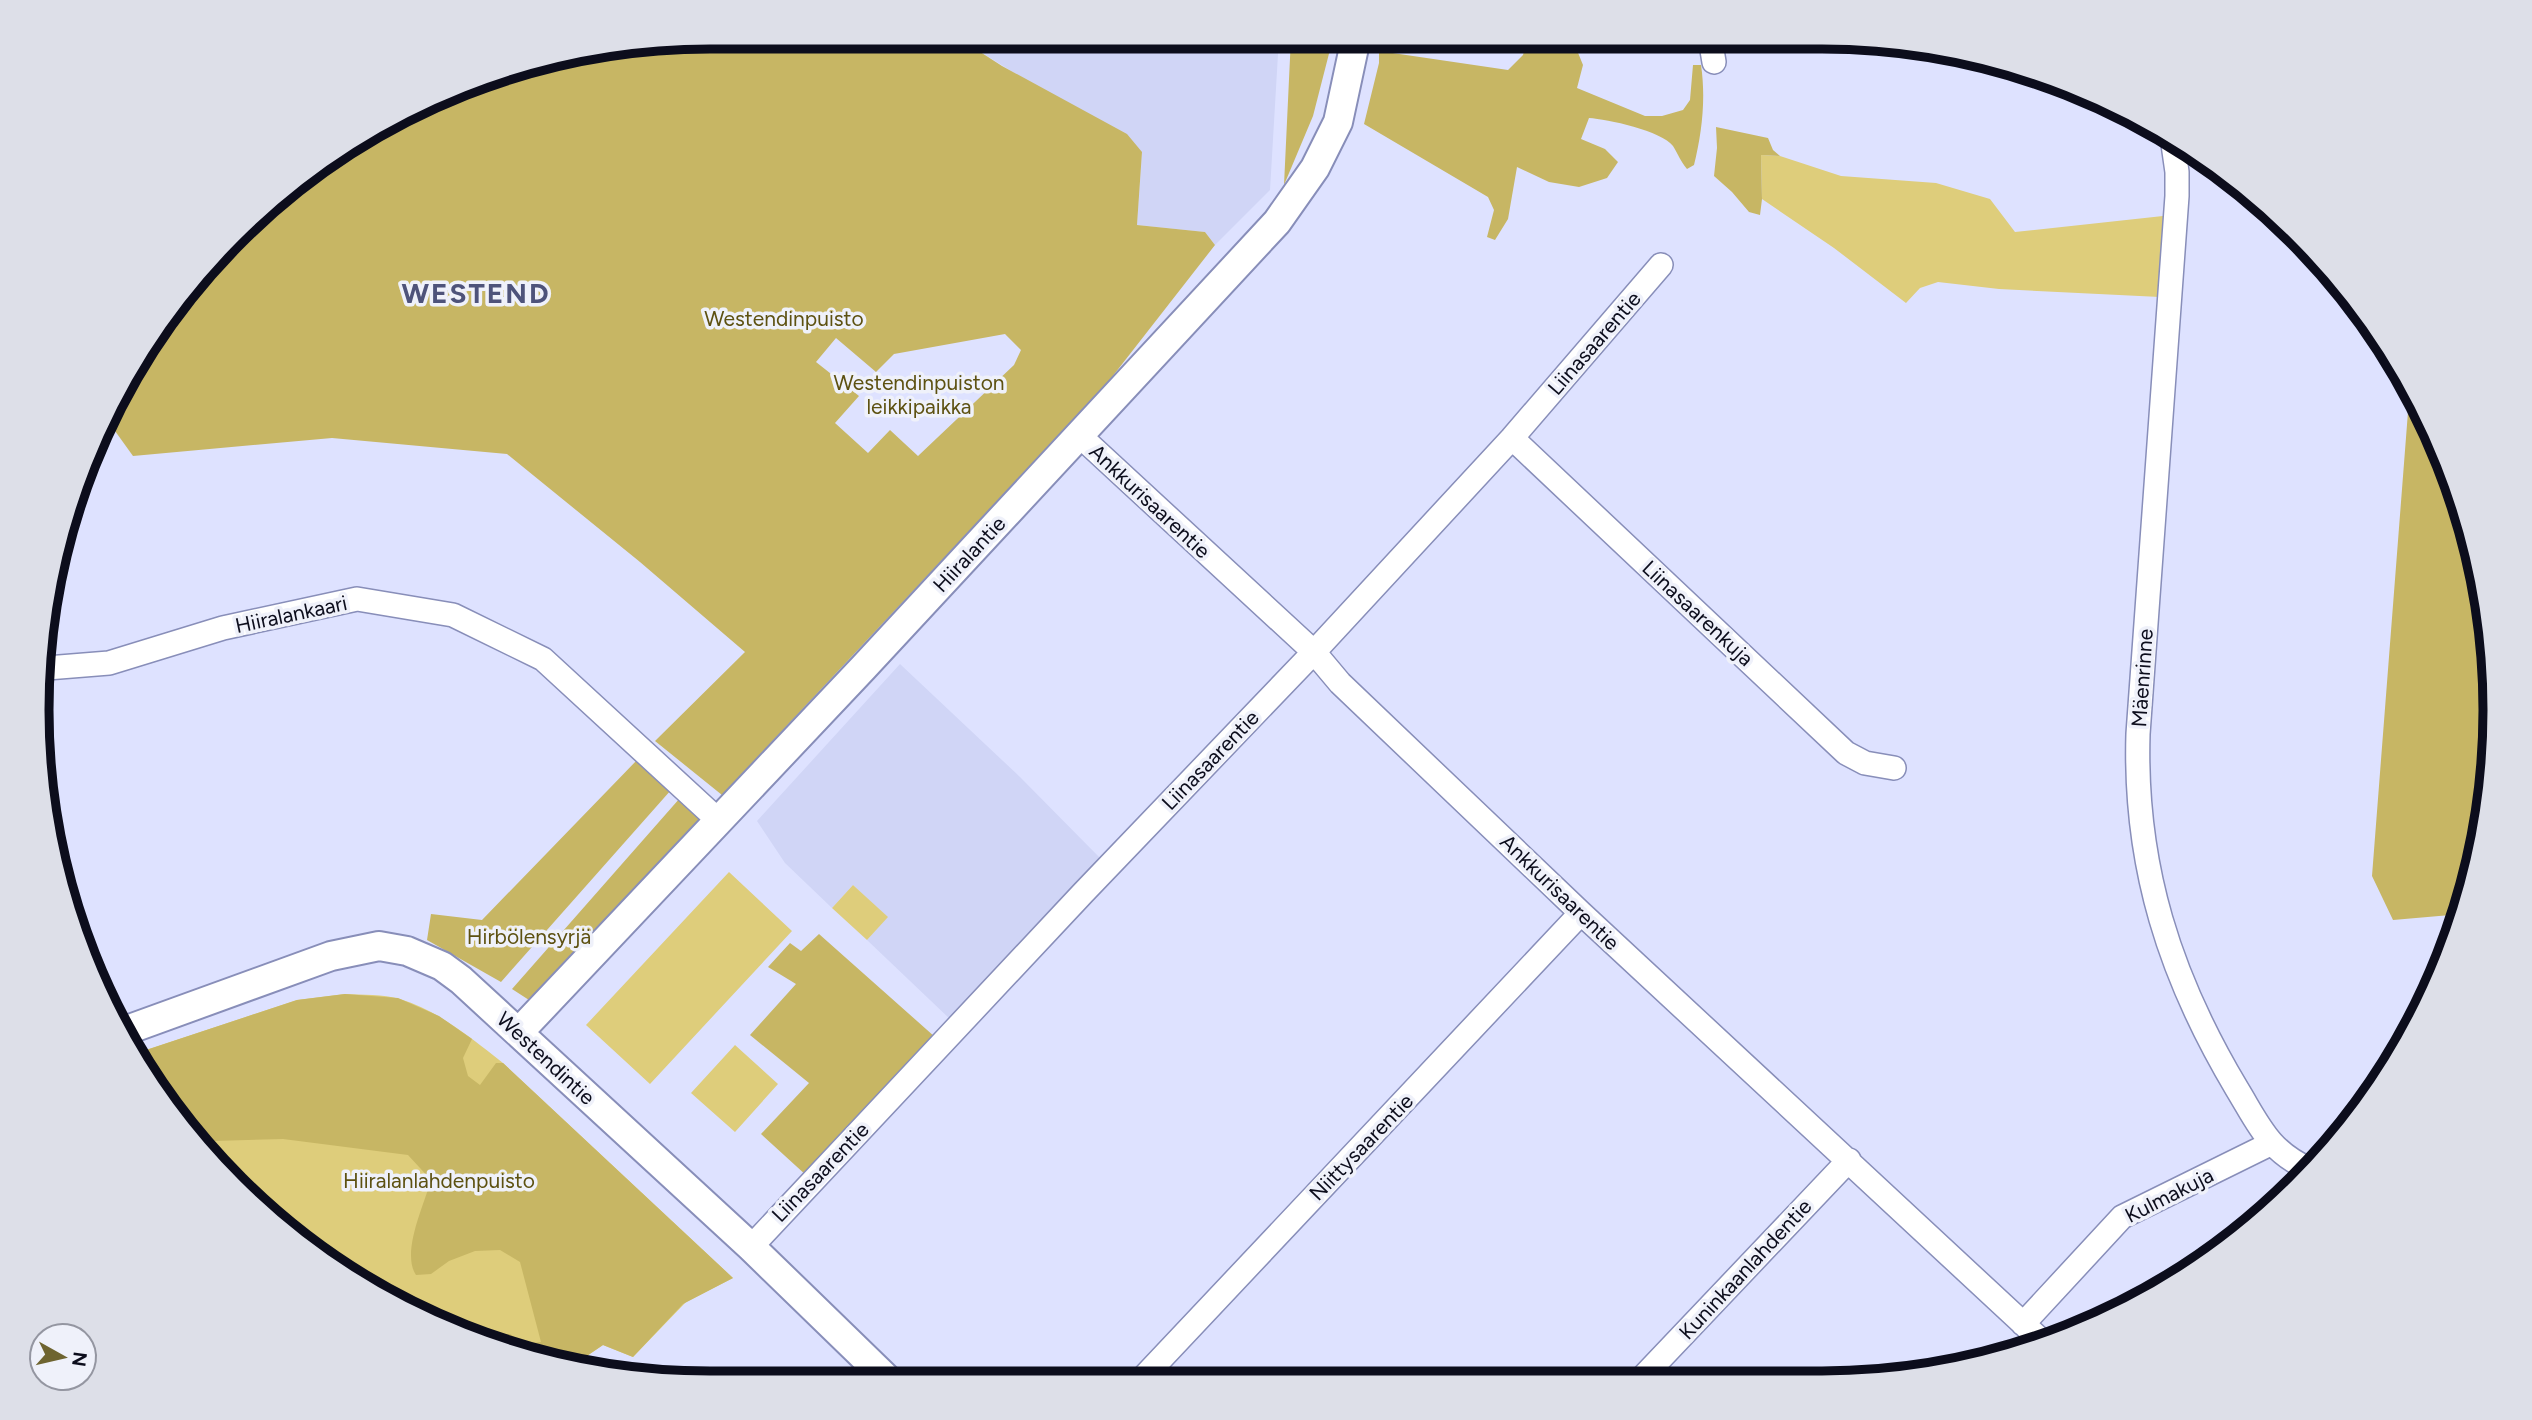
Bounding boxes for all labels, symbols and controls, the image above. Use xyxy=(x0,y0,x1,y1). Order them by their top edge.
district label: WESTEND xyxy=(401,276,551,310)
street label: Liinasaarentie xyxy=(1542,286,1646,400)
park label: Westendinpuisto xyxy=(704,306,864,331)
park label: Westendinpuiston leikkipaikka xyxy=(833,370,1005,419)
street label: Ankkurisaarentie xyxy=(1085,439,1215,563)
street label: Hiiralantie xyxy=(928,511,1010,597)
street label: Liinasaarenkuja xyxy=(1637,555,1759,671)
street label: Hiiralankaari xyxy=(233,590,349,638)
street label: Mäenrinne xyxy=(2126,628,2158,728)
street label: Liinasaarentie xyxy=(1156,705,1264,815)
street label: Ankkurisaarentie xyxy=(1495,829,1625,955)
park label: Hirbölensyrjä xyxy=(467,924,591,949)
street label: Westendintie xyxy=(492,1006,600,1110)
street label: Niittysaarentie xyxy=(1304,1088,1418,1206)
street label: Liinasaarentie xyxy=(766,1117,874,1227)
street label: Kulmakuja xyxy=(2121,1162,2217,1228)
park label: Hiiralanlahdenpuisto xyxy=(343,1168,535,1193)
street label: Kuninkaanlahdentie xyxy=(1674,1194,1816,1344)
north arrow xyxy=(28,1322,98,1392)
text: N xyxy=(67,1350,92,1368)

